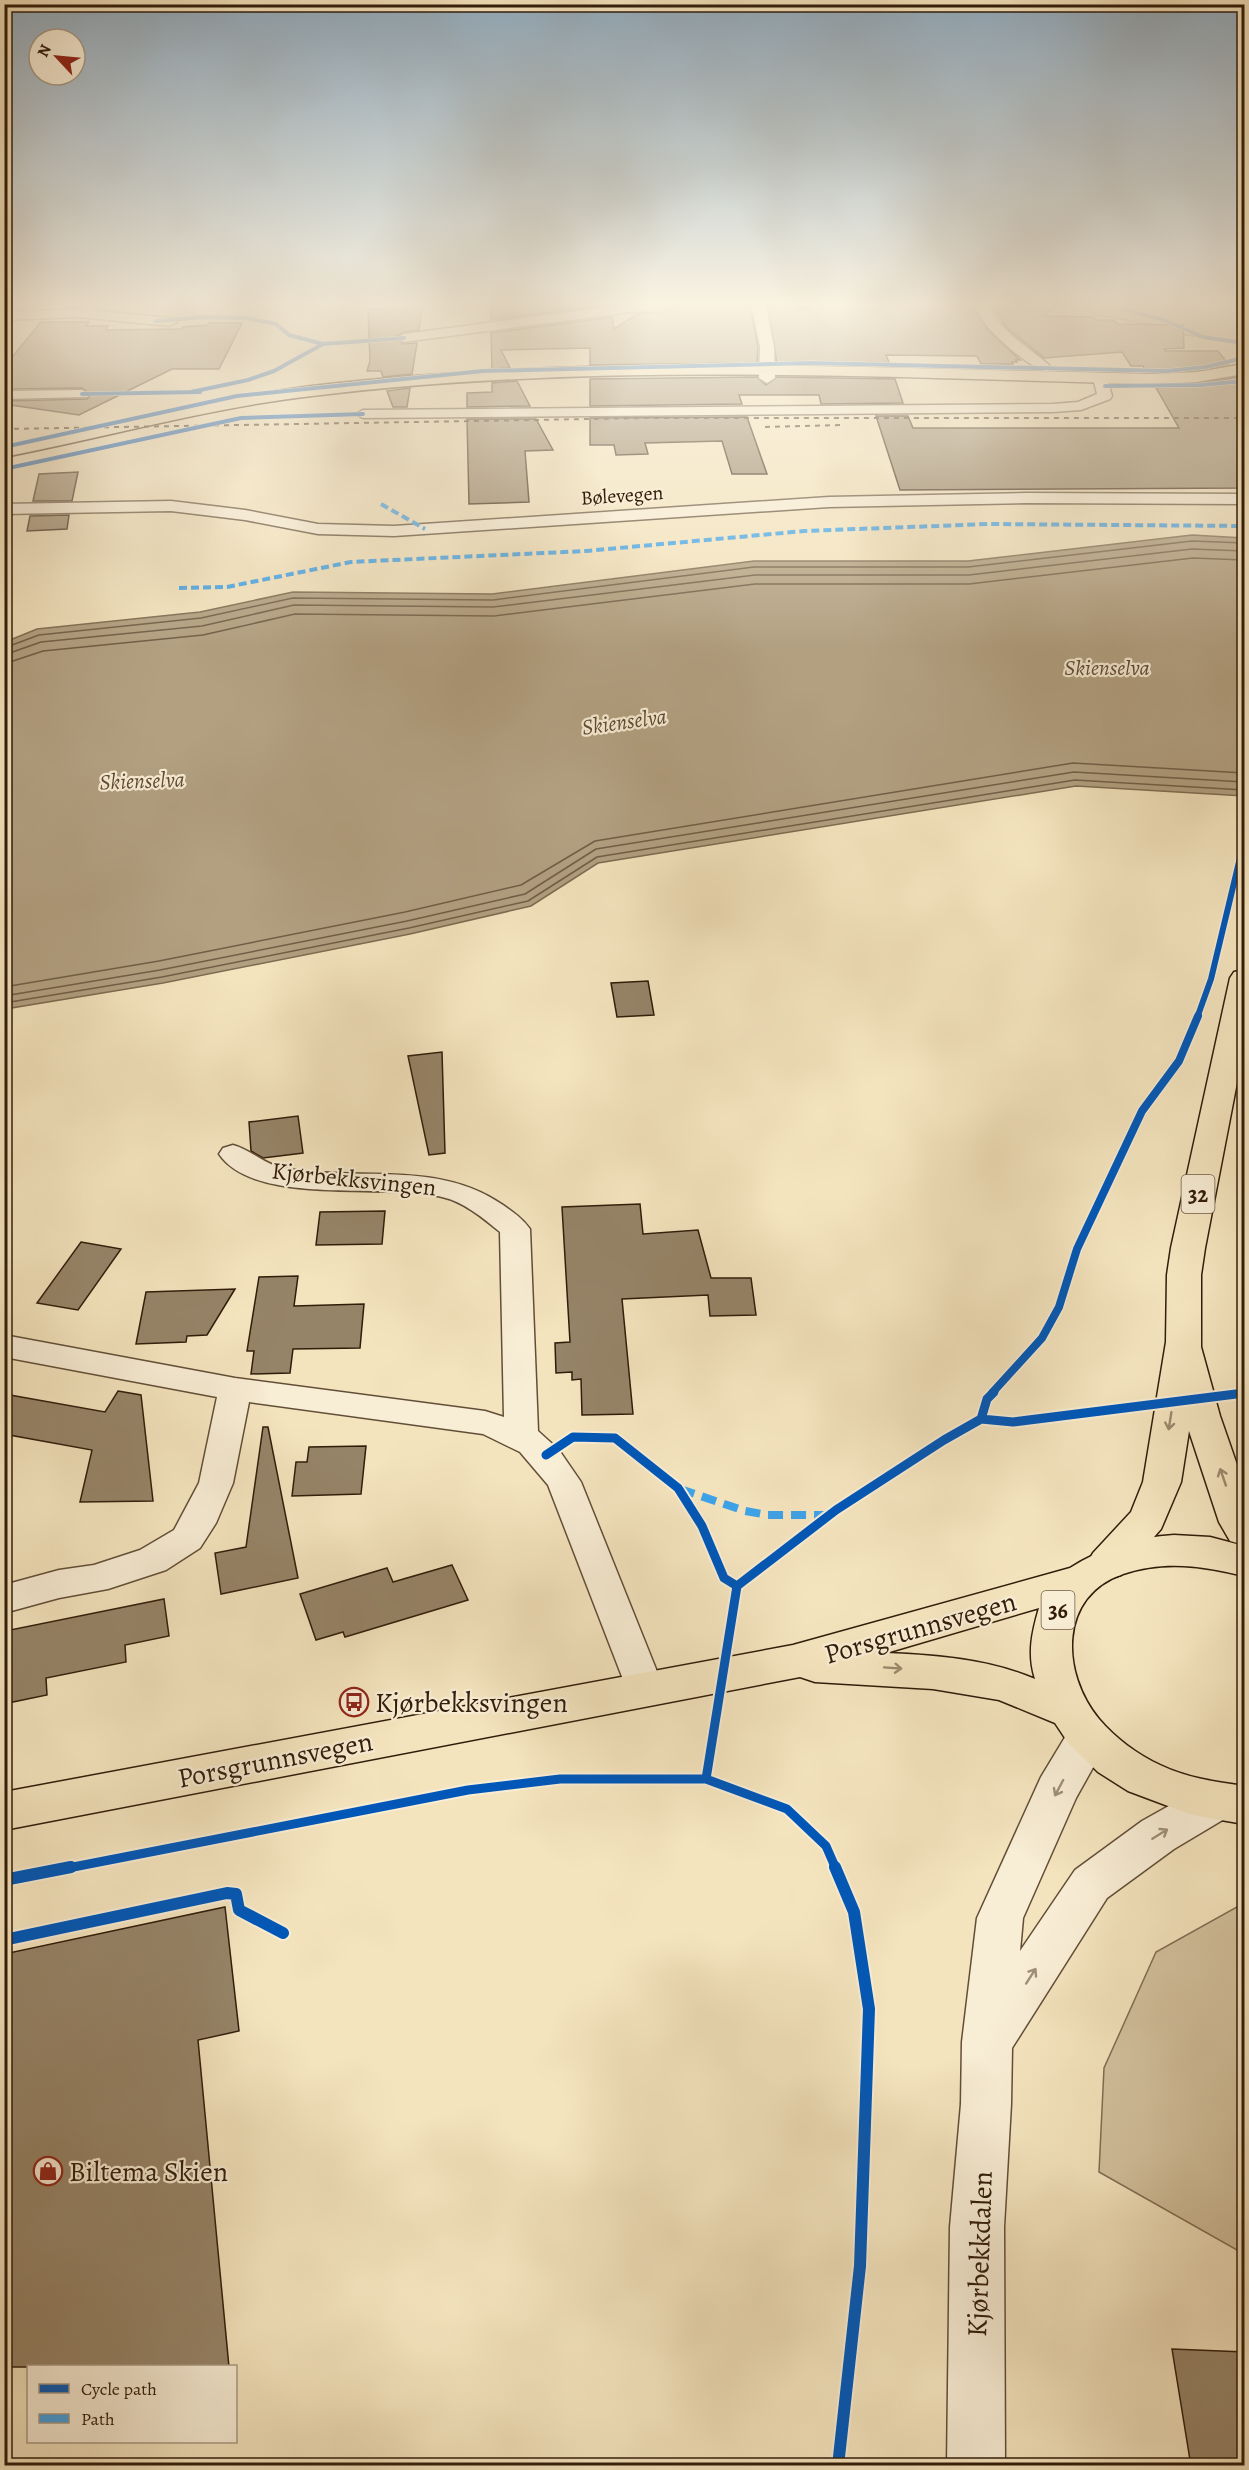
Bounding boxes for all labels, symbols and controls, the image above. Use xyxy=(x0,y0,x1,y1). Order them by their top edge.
north arrow xyxy=(27,27,87,87)
text: N xyxy=(32,40,57,61)
street label: Bølevegen xyxy=(580,479,664,512)
water label: Skienselva xyxy=(1064,653,1150,683)
water label: Skienselva xyxy=(580,701,668,743)
water label: Skienselva xyxy=(99,765,185,797)
street label: Kjørbekksvingen xyxy=(270,1154,438,1204)
road number: 32 xyxy=(1182,1175,1214,1213)
one-way arrow xyxy=(1165,1410,1176,1430)
one-way arrow xyxy=(1217,1468,1228,1487)
street label: Porsgrunnsvegen xyxy=(820,1582,1021,1674)
road number: 36 xyxy=(1042,1591,1074,1629)
one-way arrow xyxy=(882,1663,902,1674)
place label: Kjørbekksvingen xyxy=(375,1684,568,1722)
bus stop icon: Kjørbekksvingen xyxy=(338,1686,370,1718)
street label: Porsgrunnsvegen xyxy=(174,1722,376,1798)
one-way arrow xyxy=(1053,1778,1064,1796)
one-way arrow xyxy=(1151,1828,1168,1840)
one-way arrow xyxy=(1025,1968,1037,1984)
place label: Biltema Skien xyxy=(69,2153,228,2191)
shop icon: Biltema Skien xyxy=(32,2155,64,2187)
street label: Kjørbekkdalen xyxy=(958,2170,1002,2338)
legend xyxy=(27,2365,237,2443)
text: Cycle path xyxy=(81,2377,157,2401)
text: Path xyxy=(81,2407,115,2431)

